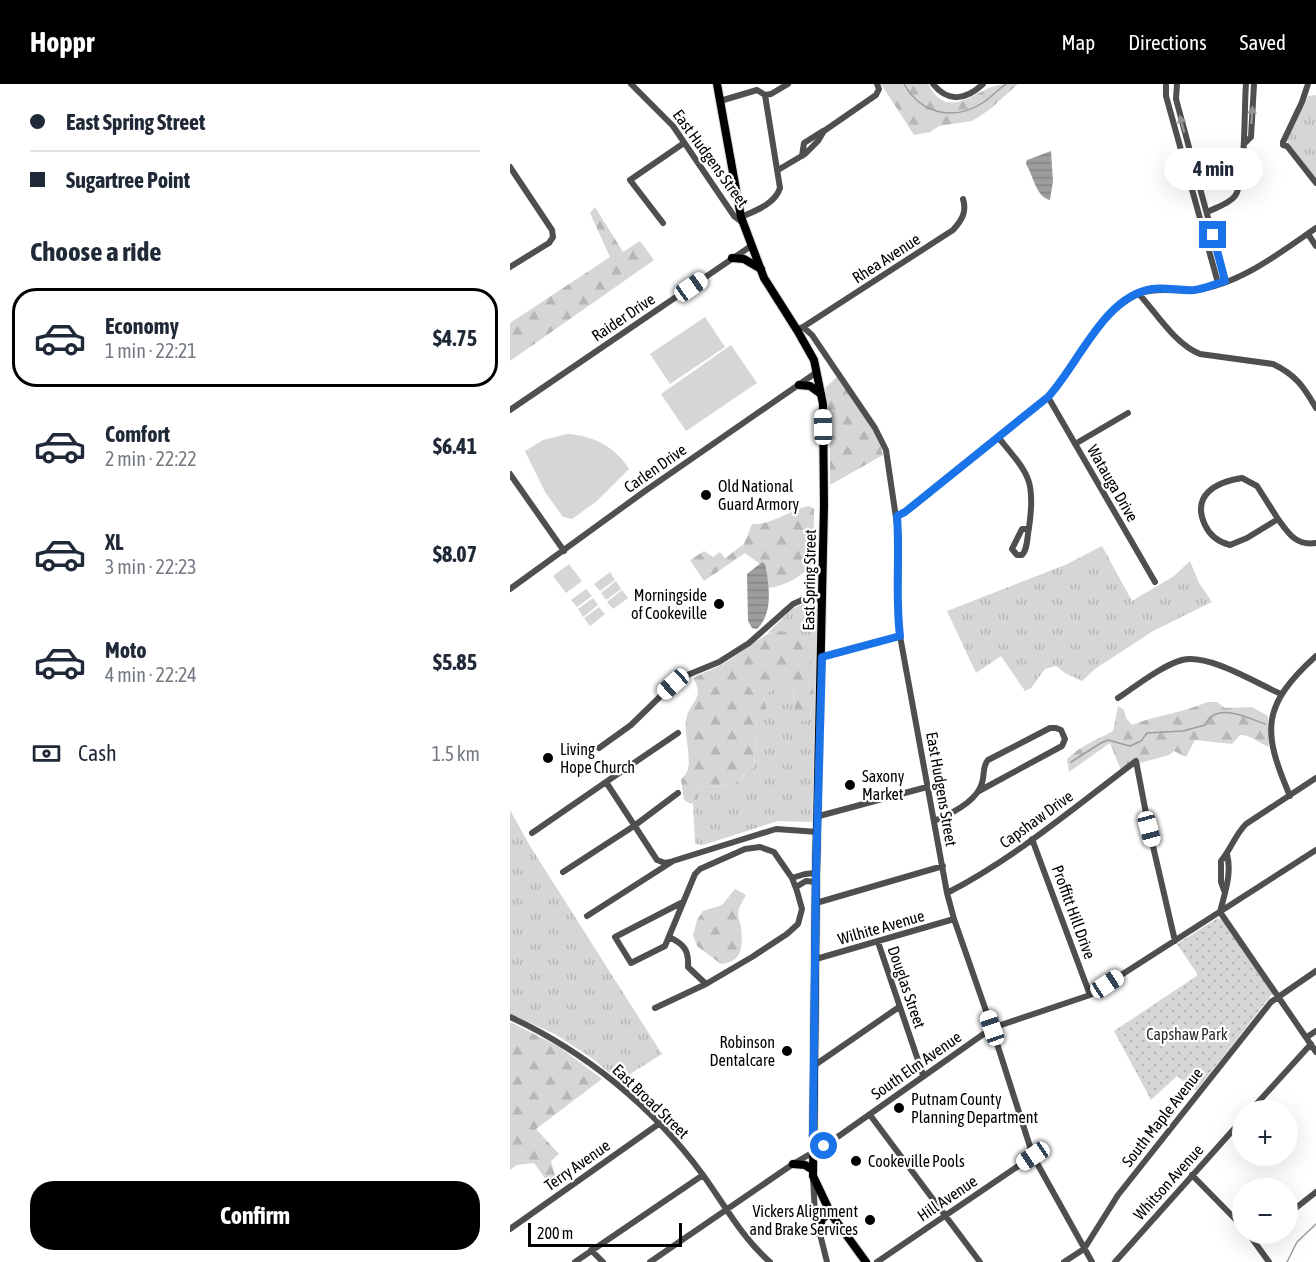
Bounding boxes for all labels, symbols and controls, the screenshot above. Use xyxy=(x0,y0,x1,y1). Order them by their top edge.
text: Hoppr xyxy=(30,26,94,58)
text: Map xyxy=(1061,30,1095,54)
text: Directions xyxy=(1128,30,1207,54)
text: Saved xyxy=(1240,30,1286,54)
street label: East Hudgens Street xyxy=(669,106,753,211)
one-way arrow xyxy=(1248,106,1257,125)
text: East Spring Street xyxy=(66,109,205,135)
one-way arrow xyxy=(1177,115,1187,133)
callout: 4 min xyxy=(1164,148,1262,190)
text: 4 min xyxy=(1193,157,1234,180)
text: Sugartree Point xyxy=(66,167,190,193)
route end xyxy=(1199,221,1226,248)
street label: Rhea Avenue xyxy=(849,229,923,287)
text: Choose a ride xyxy=(30,236,162,267)
car xyxy=(671,269,711,305)
street label: Raider Drive xyxy=(588,289,658,345)
icon: car xyxy=(33,311,87,365)
text: Economy xyxy=(105,313,179,339)
text: $4.75 xyxy=(433,325,477,351)
text: 1 min · 22:21 xyxy=(105,339,197,362)
car xyxy=(814,409,832,445)
icon: car xyxy=(33,419,87,473)
text: Comfort xyxy=(105,421,170,447)
text: $6.41 xyxy=(433,433,477,459)
street label: Carlen Drive xyxy=(620,440,690,496)
street label: Watauga Drive xyxy=(1083,441,1142,525)
text: 2 min · 22:22 xyxy=(105,447,197,470)
place label: Old National Guard Armory xyxy=(718,477,799,514)
marker: Old National Guard Armory xyxy=(699,488,713,502)
icon: car xyxy=(33,527,87,581)
text: XL xyxy=(105,529,123,555)
street label: East Spring Street xyxy=(799,529,820,631)
text: $8.07 xyxy=(433,541,477,567)
text: 3 min · 22:23 xyxy=(105,555,197,578)
place label: Morningside of Cookeville xyxy=(631,586,707,622)
marker: Morningside of Cookeville xyxy=(712,597,726,611)
icon: car xyxy=(33,635,87,689)
text: Moto xyxy=(105,637,147,663)
text: $5.85 xyxy=(433,649,477,675)
text: 4 min · 22:24 xyxy=(105,663,197,686)
car xyxy=(654,665,692,703)
street label: East Hudgens Street xyxy=(922,730,961,848)
icon: cash xyxy=(30,737,63,770)
text: Cash xyxy=(78,740,117,766)
place label: Living Hope Church xyxy=(560,740,635,777)
text: 1.5 km xyxy=(432,742,480,765)
marker: Living Hope Church xyxy=(541,751,555,765)
place label: Saxony Market xyxy=(862,767,905,803)
marker: Saxony Market xyxy=(843,778,857,792)
street label: Capshaw Drive xyxy=(996,786,1077,852)
car xyxy=(1136,809,1162,849)
street label: Proffitt Hill Drive xyxy=(1049,863,1099,961)
street label: Wilhite Avenue xyxy=(836,906,926,948)
street label: Douglas Street xyxy=(884,944,930,1031)
car xyxy=(1087,967,1127,1001)
car xyxy=(978,1008,1006,1048)
park label: Capshaw Park xyxy=(1146,1025,1228,1044)
street label: South Elm Avenue xyxy=(868,1027,964,1103)
place label: Robinson Dentalcare xyxy=(710,1033,775,1069)
marker: Robinson Dentalcare xyxy=(780,1044,794,1058)
street label: East Broad Street xyxy=(609,1060,693,1142)
street label: South Maple Avenue xyxy=(1118,1064,1207,1170)
place label: Putnam County Planning Department xyxy=(911,1090,1039,1127)
map controls xyxy=(1232,1100,1298,1244)
button: + xyxy=(1232,1100,1298,1166)
marker: Putnam County Planning Department xyxy=(892,1101,906,1115)
route start xyxy=(810,1132,837,1159)
street label: Terry Avenue xyxy=(541,1136,614,1195)
car xyxy=(1013,1138,1053,1174)
street label: Whitson Avenue xyxy=(1130,1141,1206,1223)
place label: Cookeville Pools xyxy=(868,1152,965,1170)
marker: Cookeville Pools xyxy=(849,1154,863,1168)
street label: Hill Avenue xyxy=(914,1172,980,1224)
button: − xyxy=(1232,1178,1298,1244)
button: Confirm xyxy=(30,1181,480,1250)
place label: Vickers Alignment and Brake Services xyxy=(750,1202,858,1238)
marker: Vickers Alignment and Brake Services xyxy=(863,1213,877,1227)
scale bar xyxy=(528,1220,682,1248)
text: 200 m xyxy=(537,1224,573,1242)

